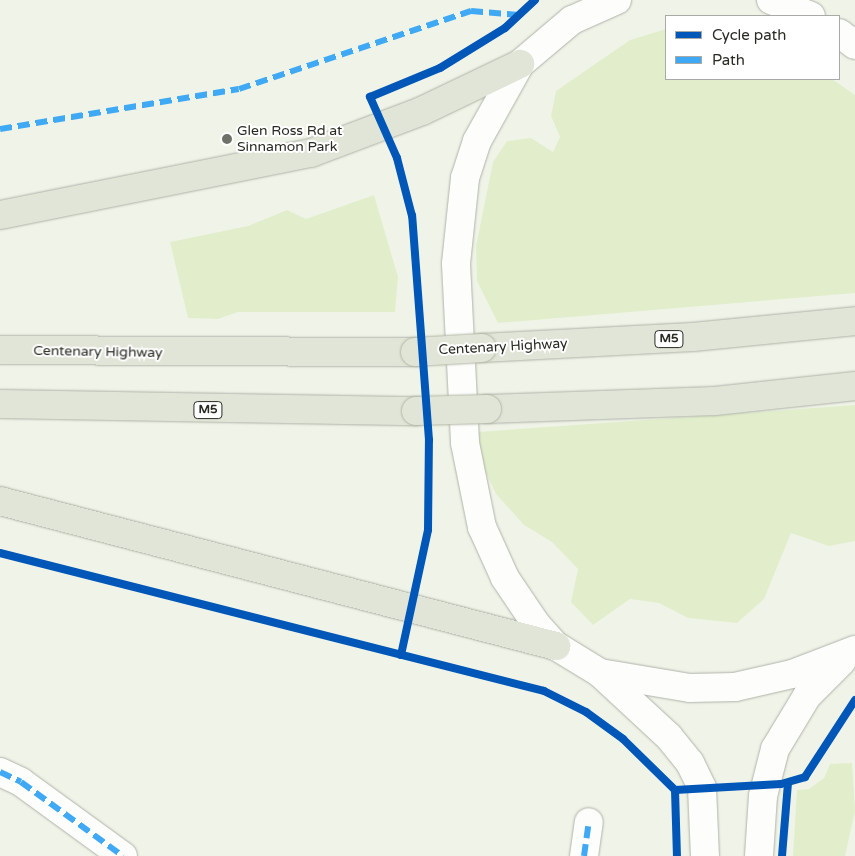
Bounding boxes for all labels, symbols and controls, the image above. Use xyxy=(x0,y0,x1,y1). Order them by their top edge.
legend xyxy=(665,15,840,80)
text: Cycle path xyxy=(712,26,786,44)
text: Path xyxy=(712,51,745,69)
place label: Glen Ross Rd at Sinnamon Park xyxy=(237,123,342,156)
marker: Glen Ross Rd at Sinnamon Park xyxy=(221,133,233,145)
road number: M5 xyxy=(654,329,684,348)
street label: Centenary Highway xyxy=(438,335,568,359)
street label: Centenary Highway xyxy=(33,342,163,362)
road number: M5 xyxy=(193,400,223,420)

